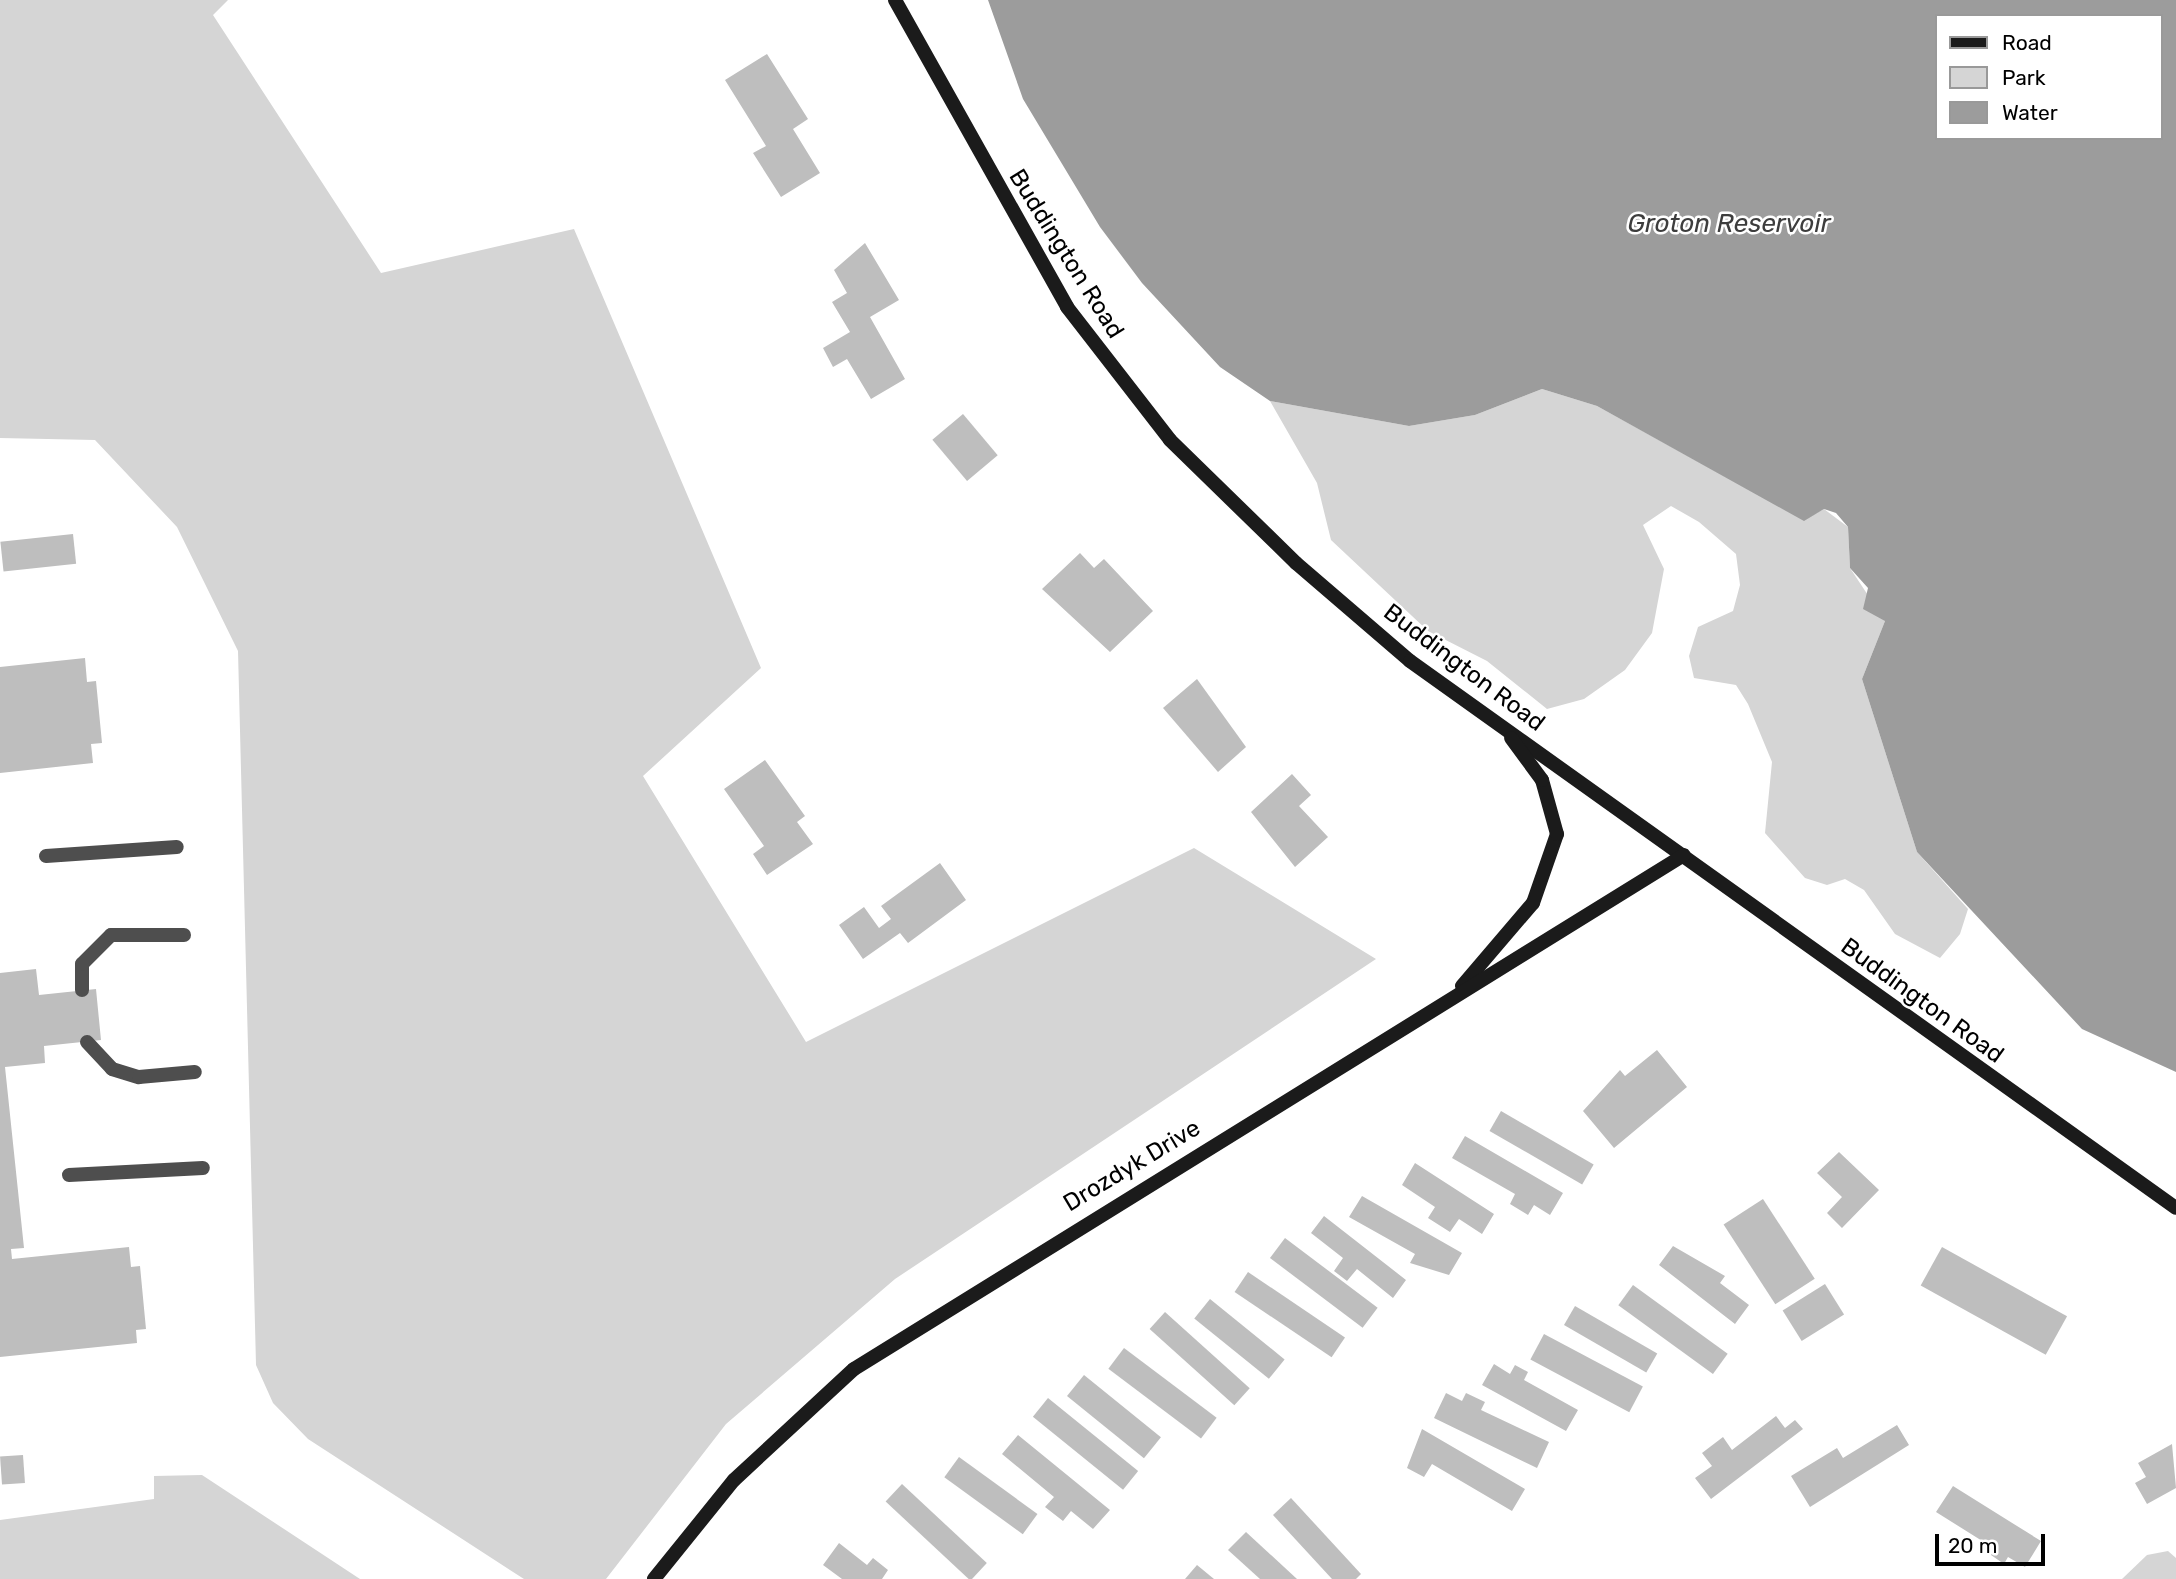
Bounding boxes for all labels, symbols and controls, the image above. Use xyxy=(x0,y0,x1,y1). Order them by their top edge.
legend xyxy=(1934,14,2162,140)
text: Road xyxy=(2002,30,2052,55)
text: Park xyxy=(2002,65,2046,90)
text: Water xyxy=(2002,100,2058,125)
street label: Buddington Road xyxy=(1002,164,1130,344)
water label: Groton Reservoir xyxy=(1627,208,1831,240)
street label: Buddington Road xyxy=(1378,598,1550,738)
street label: Buddington Road xyxy=(1835,932,2009,1070)
street label: Drozdyk Drive xyxy=(1058,1114,1206,1218)
scale bar xyxy=(1938,1520,2048,1564)
text: 20 m xyxy=(1948,1533,1997,1558)

